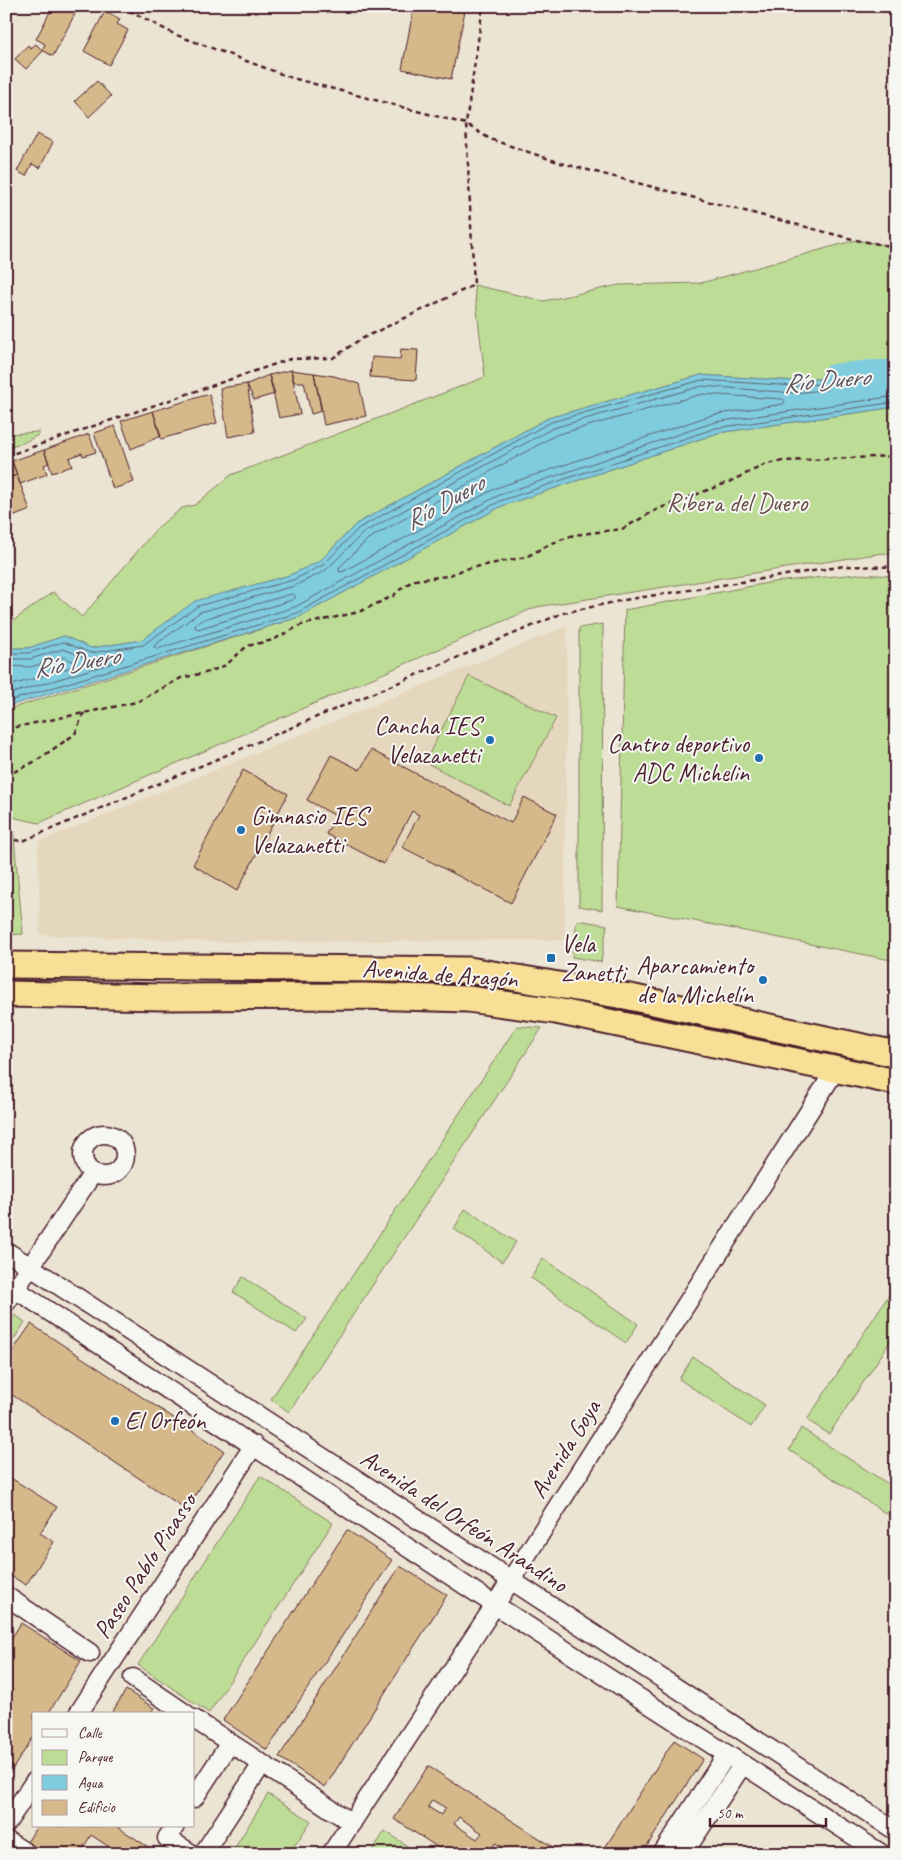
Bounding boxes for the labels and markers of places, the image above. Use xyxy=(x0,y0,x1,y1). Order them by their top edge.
place label: Cancha IES Velazanetti xyxy=(374,710,485,771)
place label: Cantro deportivo ADC Michelin xyxy=(608,728,750,789)
marker: Cancha IES Velazanetti xyxy=(484,734,496,746)
marker: Cantro deportivo ADC Michelin xyxy=(753,752,765,764)
place label: Gimnasio IES Velazanetti xyxy=(251,800,372,861)
marker: Gimnasio IES Velazanetti xyxy=(235,824,247,836)
place label: Vela Zanetti xyxy=(561,928,628,989)
place label: Aparcamiento de la Michelín xyxy=(637,950,756,1011)
marker: Vela Zanetti xyxy=(545,952,557,964)
marker: Aparcamiento de la Michelín xyxy=(757,974,769,986)
place label: El Orfeón xyxy=(125,1405,206,1437)
marker: El Orfeón xyxy=(109,1415,121,1427)

